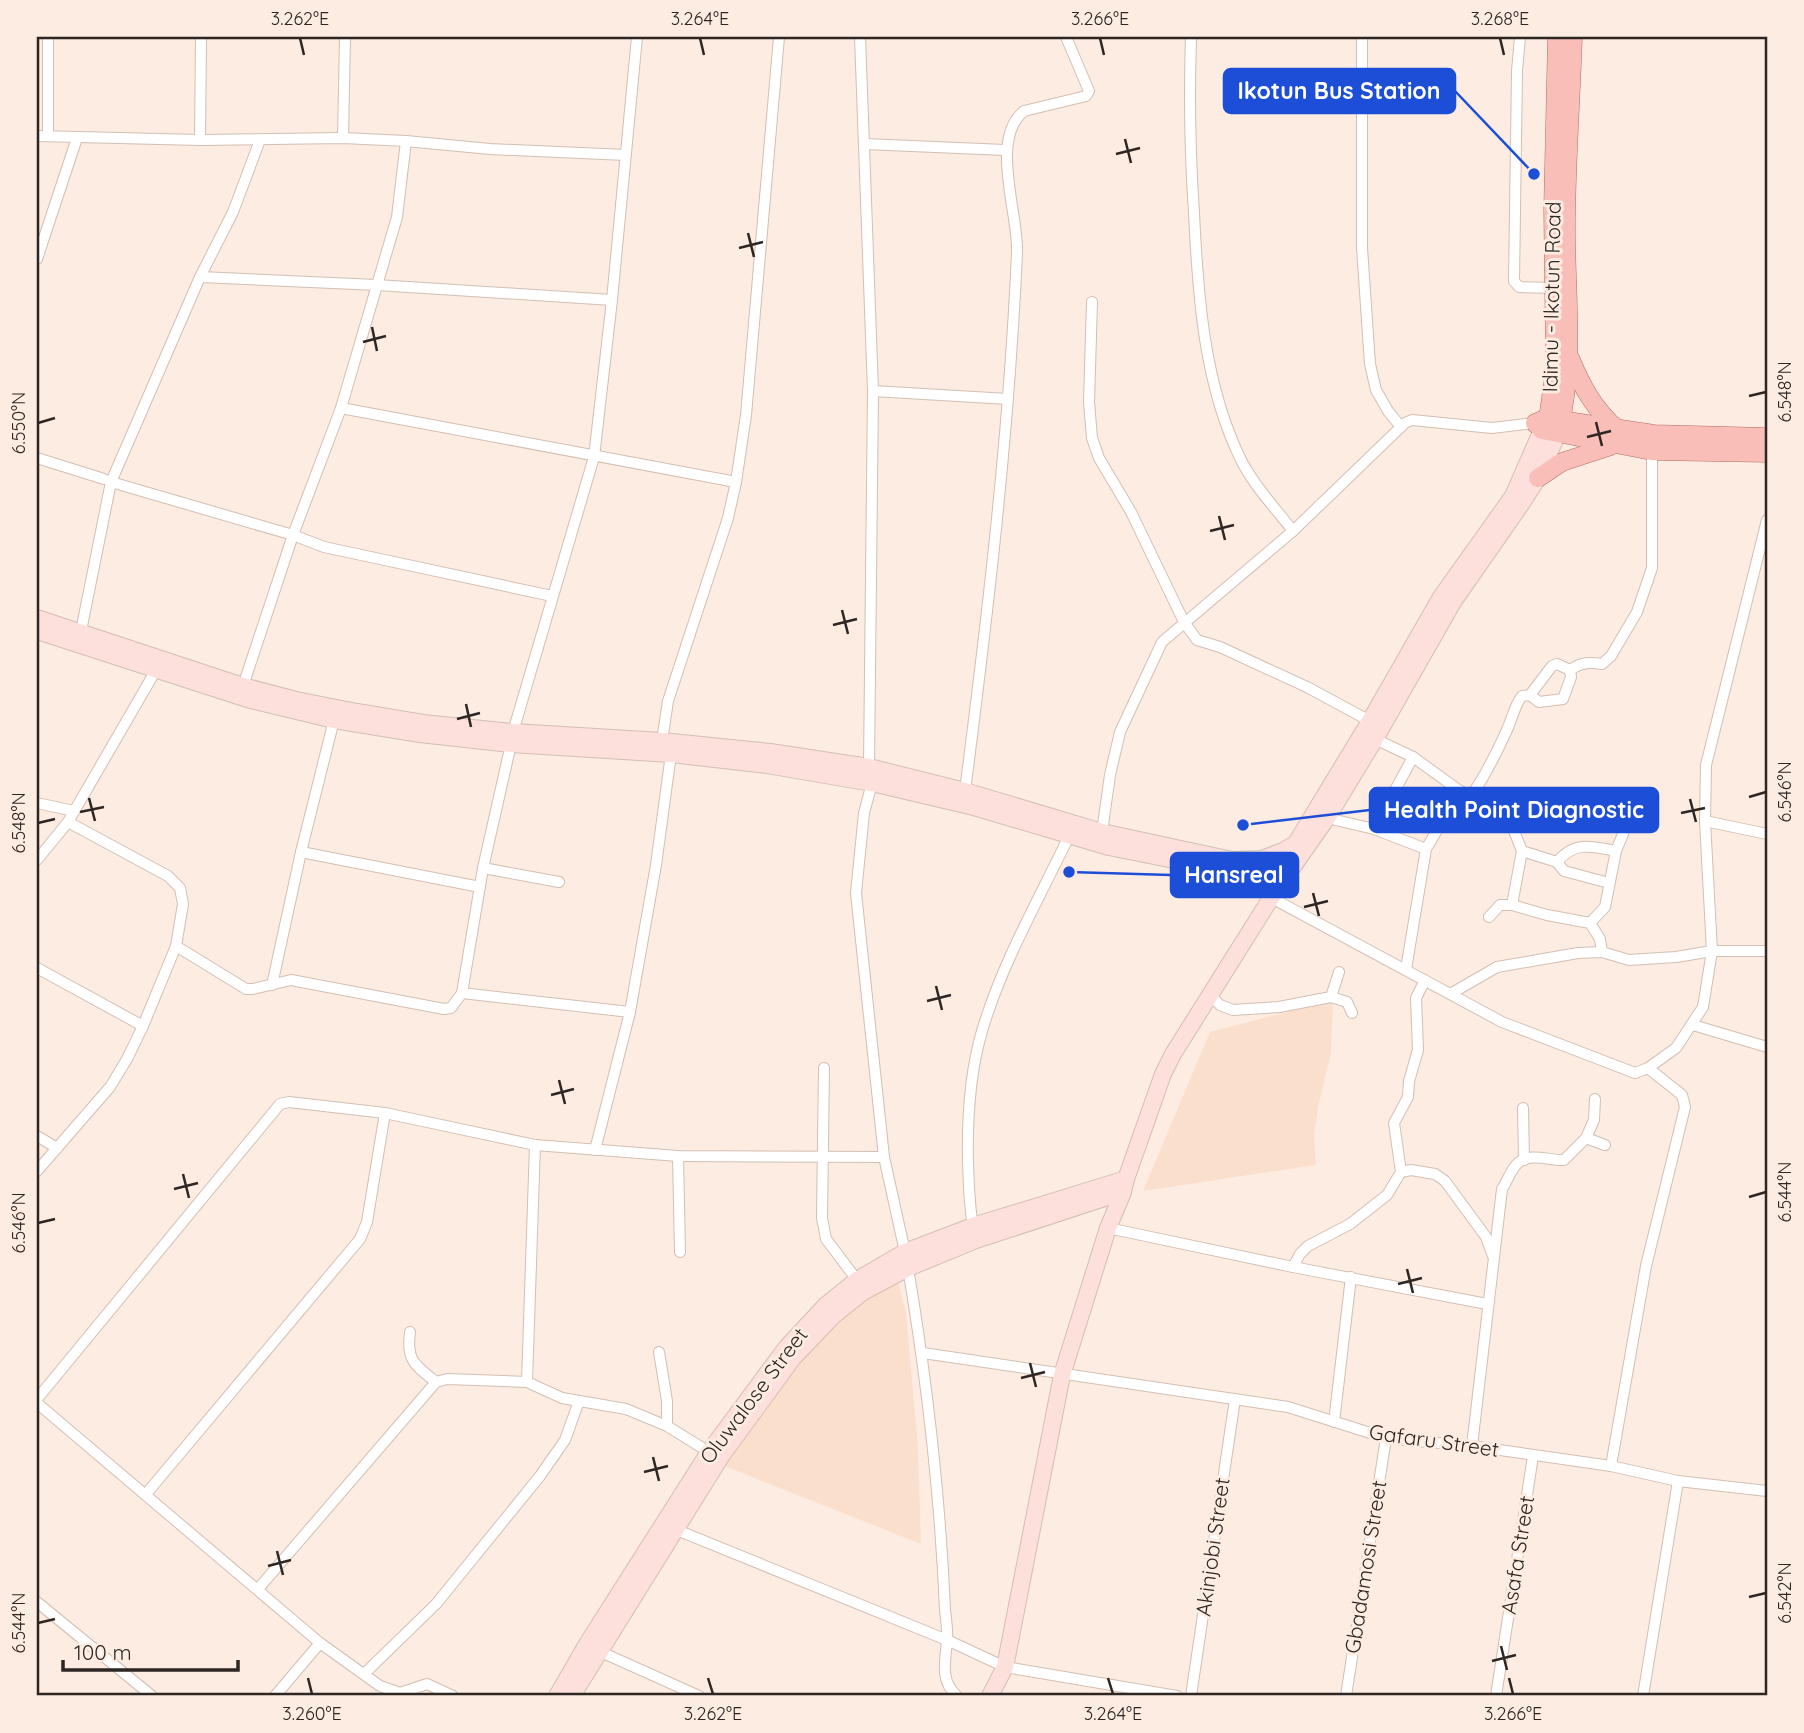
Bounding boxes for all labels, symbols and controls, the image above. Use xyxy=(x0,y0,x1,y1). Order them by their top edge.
text: 3.262°E xyxy=(271,7,329,30)
text: 3.264°E xyxy=(671,7,729,30)
text: 3.266°E xyxy=(1071,7,1129,30)
text: 3.268°E xyxy=(1471,7,1529,30)
callout: Ikotun Bus Station xyxy=(1224,69,1455,113)
text: Ikotun Bus Station xyxy=(1238,76,1440,105)
street label: Idimu - Ikotun Road xyxy=(1536,201,1566,393)
text: 6.548°N xyxy=(1773,361,1796,423)
text: 6.550°N xyxy=(7,392,30,454)
text: 6.546°N xyxy=(1773,761,1796,823)
callout: Health Point Diagnostic xyxy=(1370,788,1658,832)
text: 6.548°N xyxy=(7,792,30,854)
text: Health Point Diagnostic xyxy=(1384,795,1644,824)
callout: Hansreal xyxy=(1171,853,1298,897)
text: Hansreal xyxy=(1184,860,1284,889)
text: 6.544°N xyxy=(1773,1162,1796,1222)
text: 6.546°N xyxy=(7,1192,30,1254)
street label: Oluwalose Street xyxy=(694,1322,813,1469)
street label: Gafaru Street xyxy=(1367,1418,1501,1462)
street label: Akinjobi Street xyxy=(1189,1476,1235,1618)
street label: Gbadamosi Street xyxy=(1338,1478,1392,1655)
street label: Asafa Street xyxy=(1495,1494,1539,1616)
text: 6.542°N xyxy=(1773,1562,1796,1624)
text: 6.544°N xyxy=(7,1593,30,1653)
scale bar xyxy=(63,1628,238,1672)
text: 100 m xyxy=(74,1639,132,1665)
text: 3.260°E xyxy=(282,1702,342,1725)
text: 3.262°E xyxy=(684,1702,742,1725)
text: 3.264°E xyxy=(1084,1702,1142,1725)
text: 3.266°E xyxy=(1484,1702,1542,1725)

